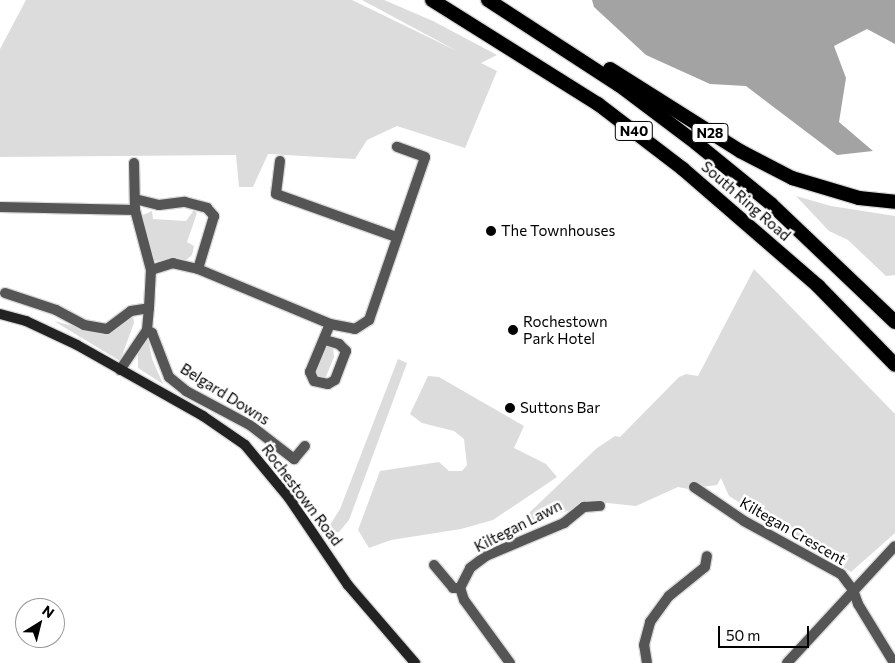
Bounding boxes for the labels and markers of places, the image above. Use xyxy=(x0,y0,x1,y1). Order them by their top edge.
place label: The Townhouses xyxy=(501,222,615,240)
marker: The Townhouses xyxy=(485,225,497,237)
place label: Rochestown Park Hotel xyxy=(523,312,608,347)
marker: Rochestown Park Hotel xyxy=(507,324,519,336)
place label: Suttons Bar xyxy=(520,399,600,417)
marker: Suttons Bar xyxy=(504,402,516,414)

